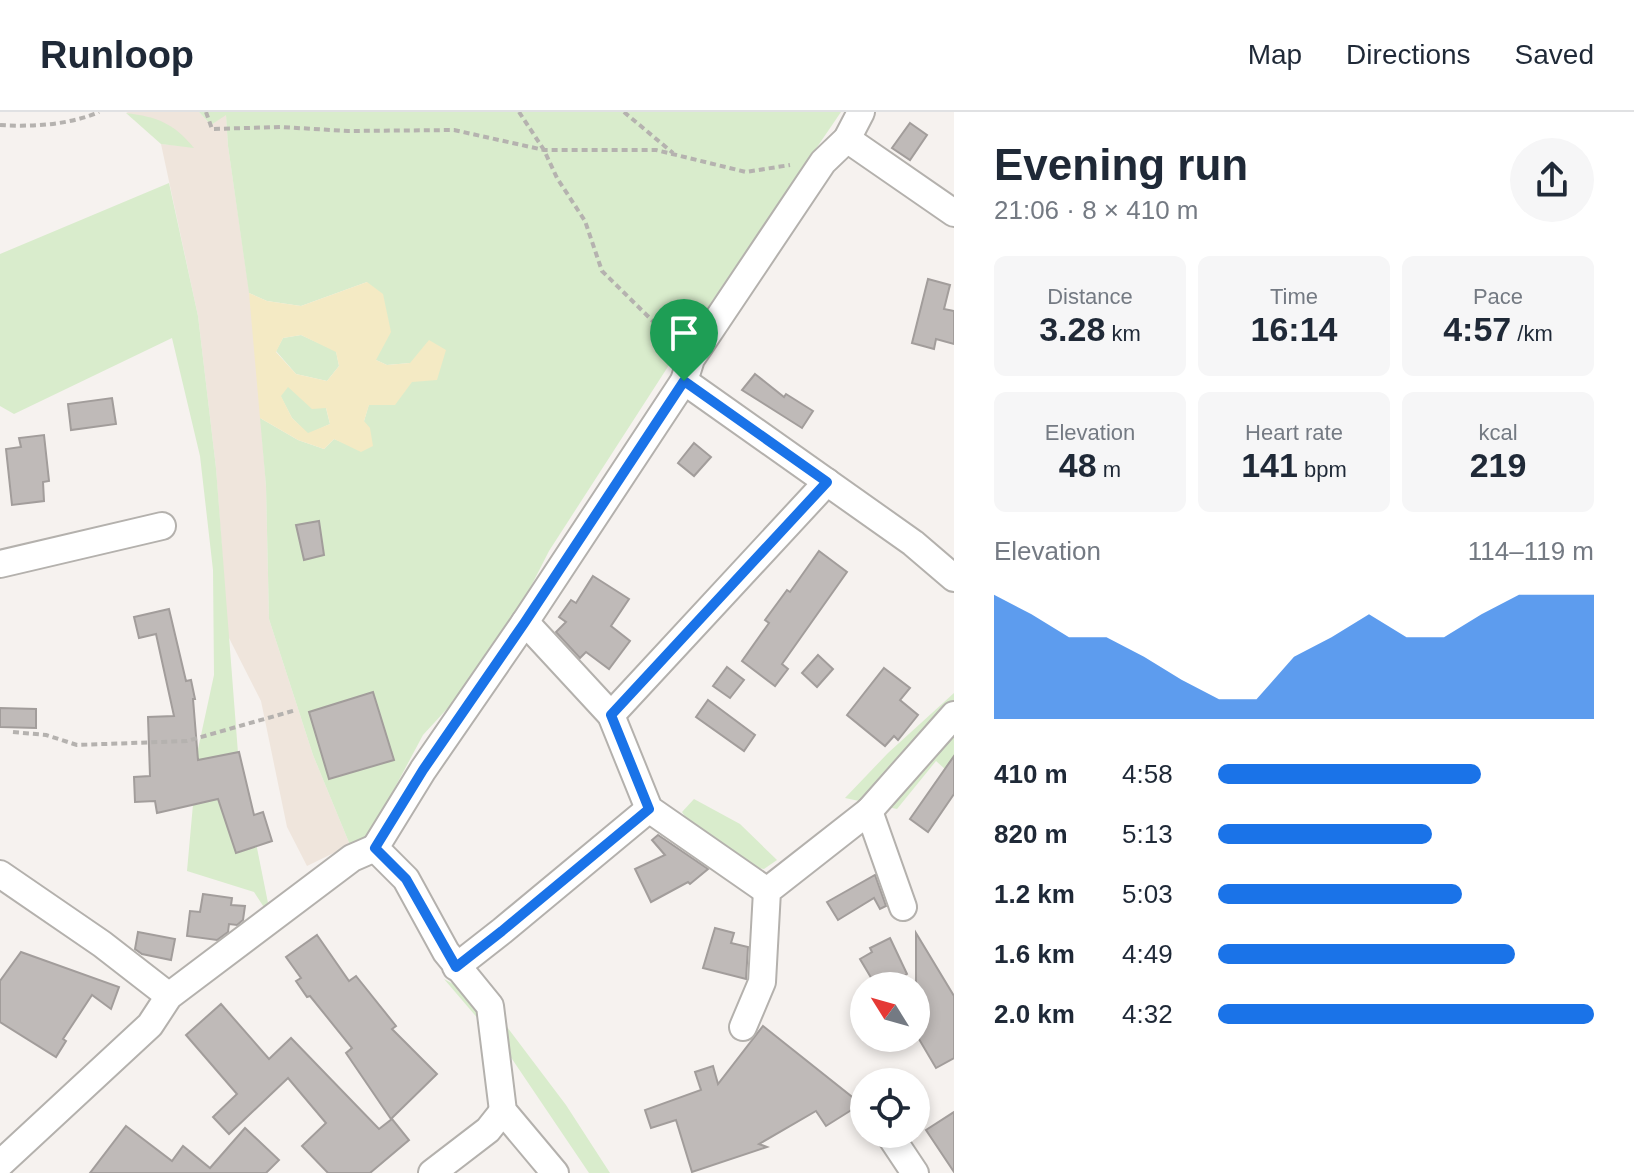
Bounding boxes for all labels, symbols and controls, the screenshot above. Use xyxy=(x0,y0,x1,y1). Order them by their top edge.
text: Runloop xyxy=(40,34,194,76)
text: Map xyxy=(1248,39,1302,70)
text: Directions xyxy=(1346,39,1471,70)
text: Saved xyxy=(1515,39,1594,70)
button: share xyxy=(1510,138,1594,222)
text: Evening run xyxy=(994,140,1248,189)
text: 21:06 · 8 × 410 m xyxy=(994,195,1199,225)
text: Distance xyxy=(1047,284,1133,309)
text: Time xyxy=(1270,284,1318,309)
text: Pace xyxy=(1473,284,1523,309)
pin xyxy=(650,299,718,381)
text: 3.28 xyxy=(1039,310,1105,348)
text: 16:14 xyxy=(1251,310,1337,348)
text: 4:57 xyxy=(1443,310,1511,348)
icon: arrive xyxy=(662,311,706,355)
text: km xyxy=(1105,321,1141,346)
text: /km xyxy=(1511,321,1553,346)
text: Elevation xyxy=(1045,420,1135,445)
text: Heart rate xyxy=(1245,420,1343,445)
text: kcal xyxy=(1478,420,1518,445)
text: 48 xyxy=(1059,446,1097,484)
text: 141 xyxy=(1241,446,1298,484)
text: 219 xyxy=(1470,446,1526,484)
text: m xyxy=(1097,457,1121,482)
text: bpm xyxy=(1298,457,1347,482)
text: Elevation xyxy=(994,536,1101,566)
text: 114–119 m xyxy=(1468,536,1594,566)
text: 410 m xyxy=(994,759,1068,789)
text: 4:58 xyxy=(1122,759,1173,789)
text: 820 m xyxy=(994,819,1068,849)
text: 5:13 xyxy=(1122,819,1173,849)
text: 1.2 km xyxy=(994,879,1075,909)
text: 5:03 xyxy=(1122,879,1173,909)
text: 1.6 km xyxy=(994,939,1075,969)
text: 4:49 xyxy=(1122,939,1173,969)
north arrow xyxy=(850,972,930,1052)
map controls xyxy=(850,972,930,1148)
text: 2.0 km xyxy=(994,999,1075,1029)
text: 4:32 xyxy=(1122,999,1173,1029)
button: locate xyxy=(850,1068,930,1148)

